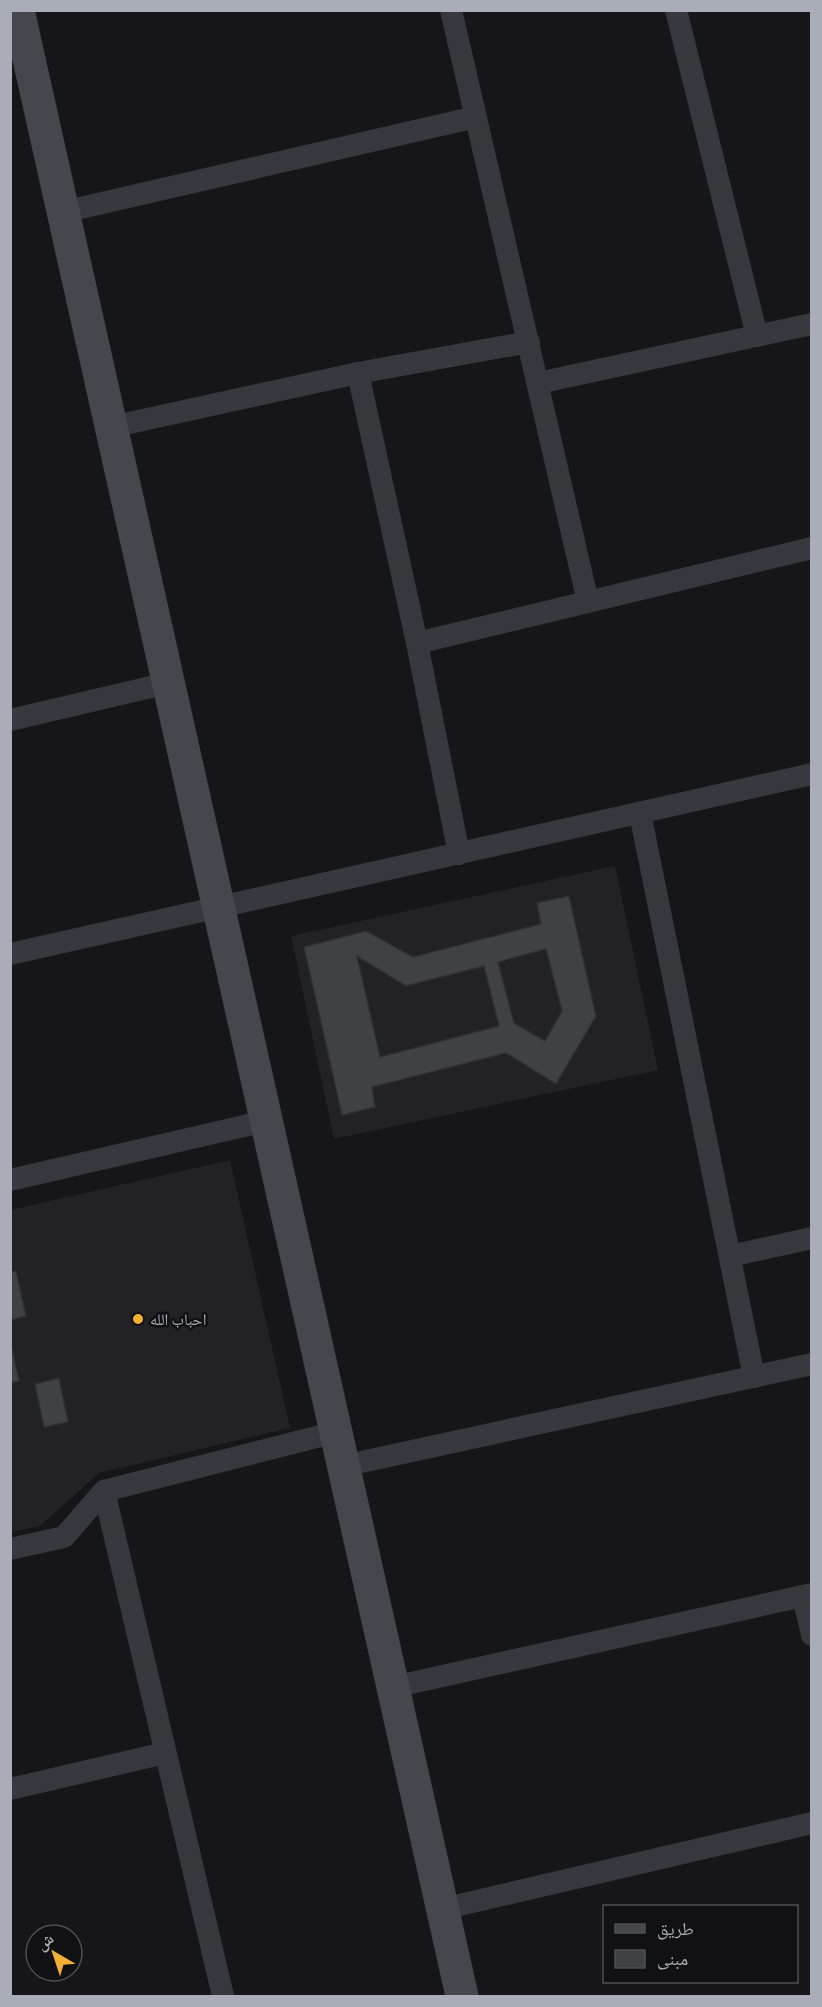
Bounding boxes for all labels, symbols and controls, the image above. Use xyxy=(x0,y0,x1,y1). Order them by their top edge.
place label: احباب الله xyxy=(150,1308,207,1330)
marker: احباب الله xyxy=(131,1312,145,1326)
legend xyxy=(603,1905,798,1983)
text: طريق xyxy=(657,1916,694,1940)
north arrow xyxy=(24,1923,84,1983)
text: ش xyxy=(31,1927,58,1955)
text: مبنى xyxy=(657,1946,688,1970)

